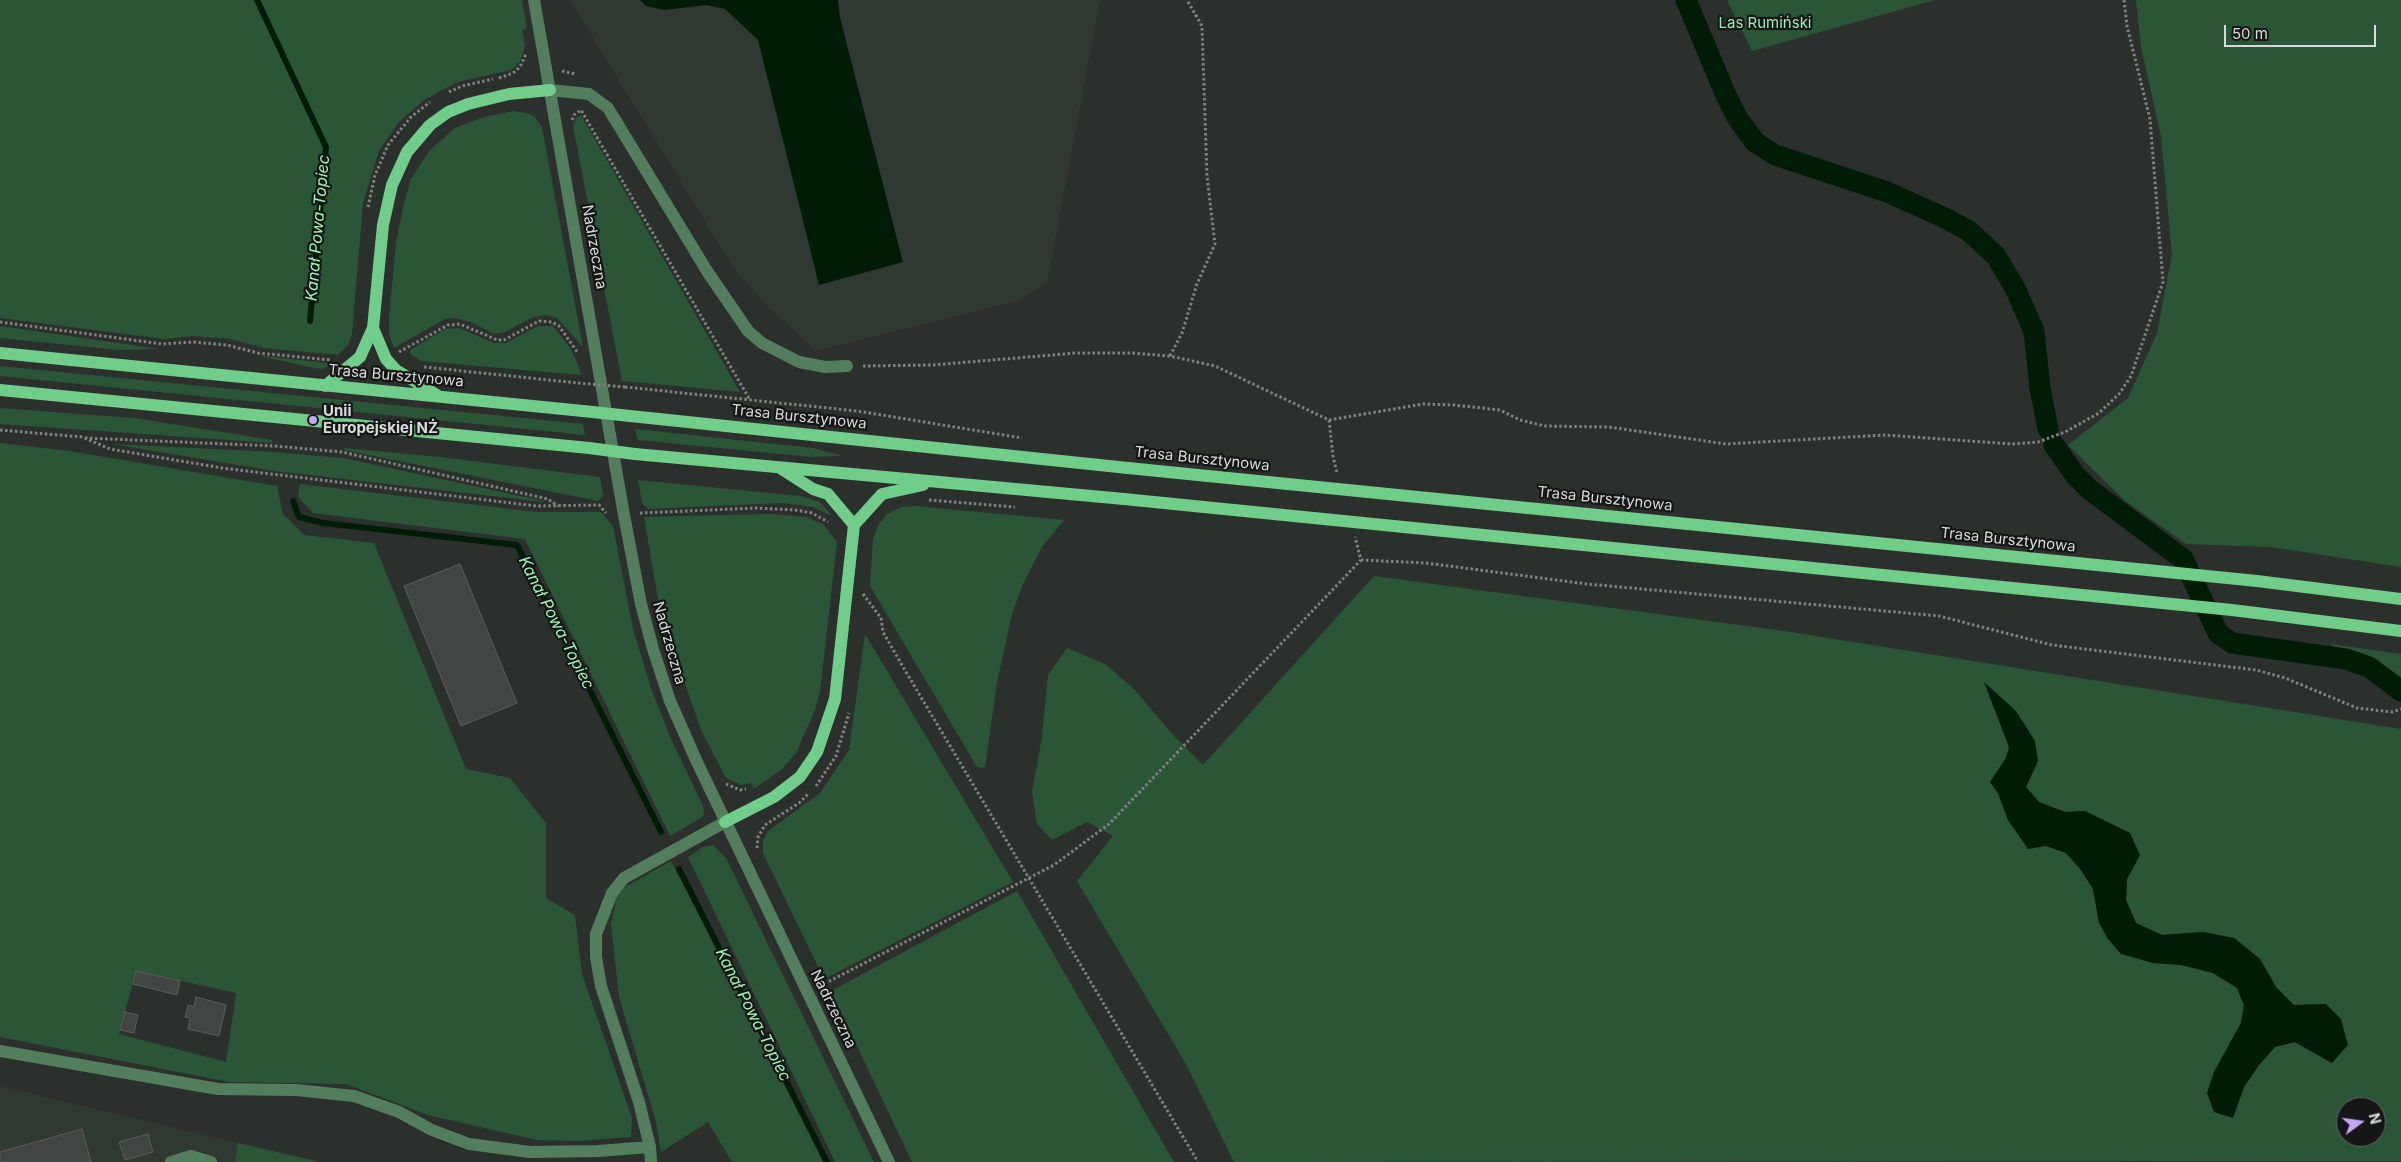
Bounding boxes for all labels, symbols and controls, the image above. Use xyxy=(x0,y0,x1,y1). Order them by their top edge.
park label: Las Rumiński xyxy=(1719,14,1811,32)
scale bar xyxy=(2226,15,2378,47)
text: 50 m xyxy=(2232,24,2268,43)
water label: Kanał Powa-Topiec xyxy=(302,154,334,302)
street label: Nadrzeczna xyxy=(578,203,610,291)
street label: Trasa Bursztynowa xyxy=(328,361,464,391)
street label: Trasa Bursztynowa xyxy=(730,401,868,433)
place label: Unii Europejskiej NŻ xyxy=(323,402,438,437)
marker: Unii Europejskiej NŻ xyxy=(307,414,319,426)
street label: Trasa Bursztynowa xyxy=(1133,443,1271,475)
street label: Trasa Bursztynowa xyxy=(1536,483,1674,515)
street label: Trasa Bursztynowa xyxy=(1939,524,2077,556)
water label: Kanał Powa-Topiec xyxy=(514,553,598,693)
street label: Nadrzeczna xyxy=(649,600,689,686)
water label: Kanał Powa-Topiec xyxy=(711,945,795,1085)
street label: Nadrzeczna xyxy=(806,967,860,1051)
north arrow xyxy=(2336,1097,2386,1147)
text: N xyxy=(2366,1111,2385,1126)

